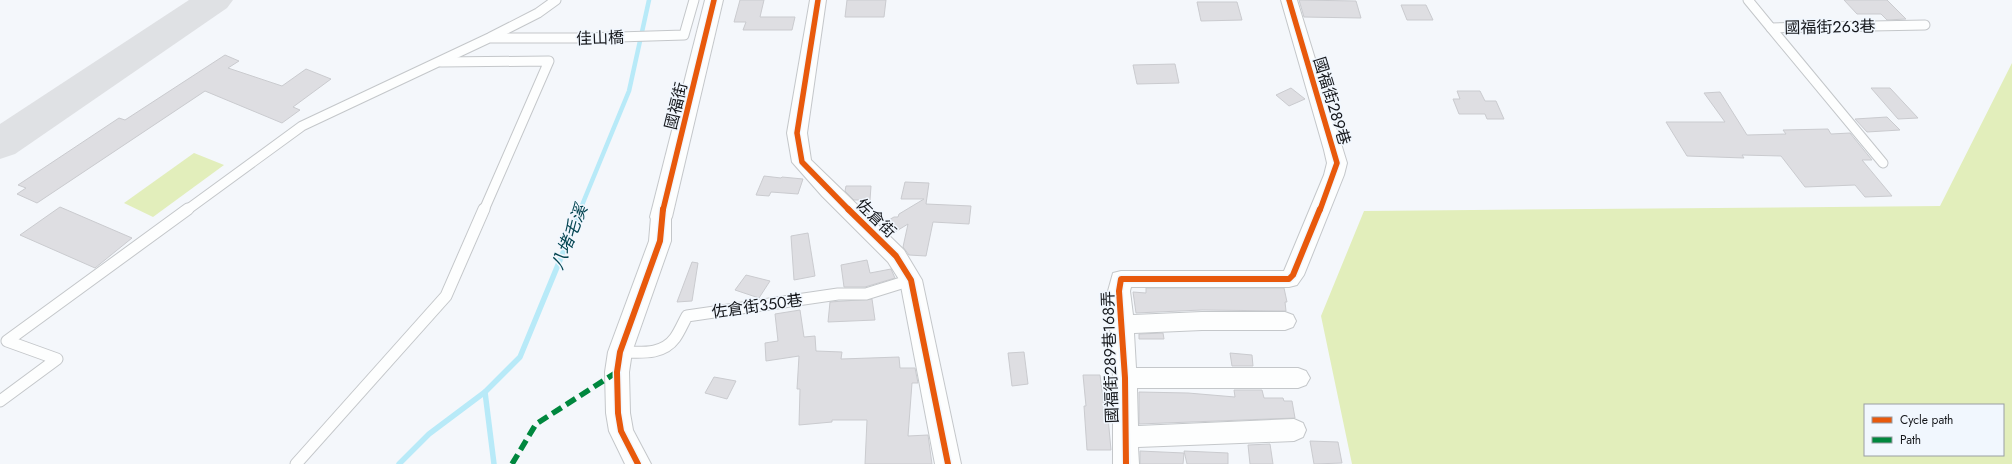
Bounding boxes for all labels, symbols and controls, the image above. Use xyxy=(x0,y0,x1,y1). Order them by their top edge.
street label: 國福街263巷 xyxy=(1784,15,1876,39)
street label: 佳山橋 xyxy=(576,26,624,50)
street label: 國福街289巷 xyxy=(1308,54,1356,148)
street label: 國福街 xyxy=(659,80,693,132)
street label: 佐倉街 xyxy=(851,193,901,243)
water label: 八堵毛溪 xyxy=(545,199,594,273)
street label: 佐倉街350巷 xyxy=(710,288,804,324)
street label: 國福街289巷168弄 xyxy=(1096,291,1124,423)
legend xyxy=(1864,404,2004,456)
text: Cycle path xyxy=(1900,411,1953,429)
text: Path xyxy=(1900,431,1921,449)

